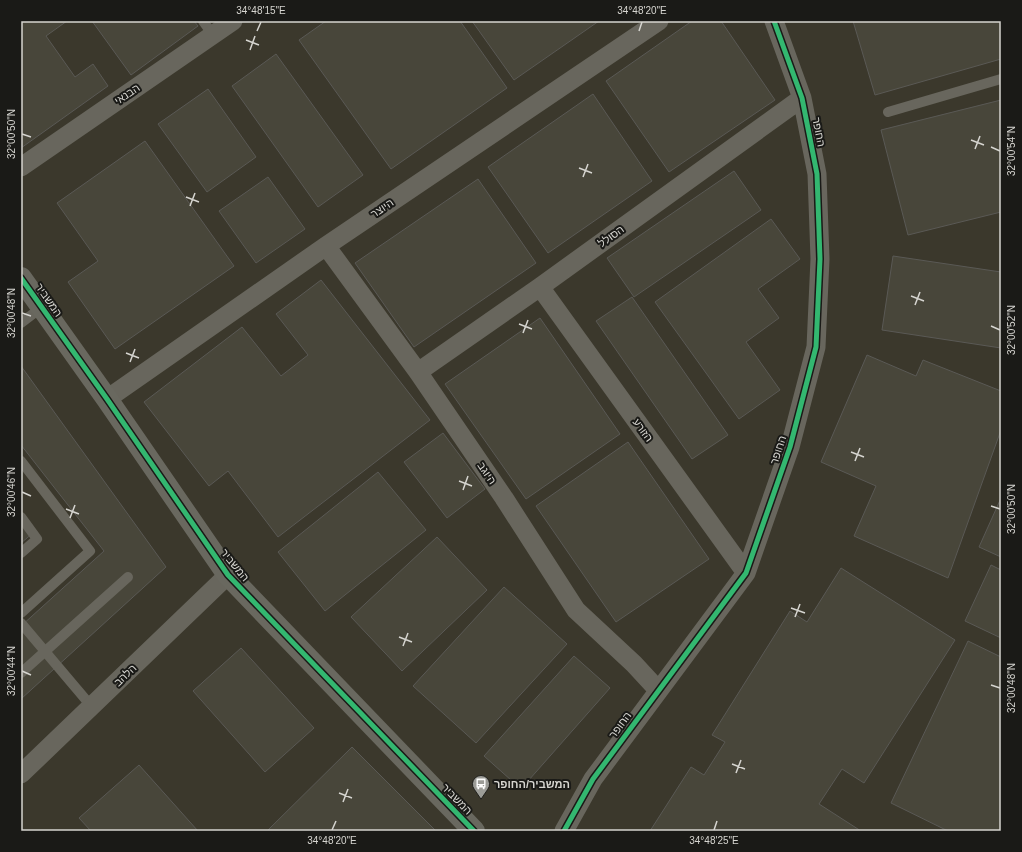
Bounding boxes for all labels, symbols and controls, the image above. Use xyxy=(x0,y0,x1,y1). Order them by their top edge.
text: 34°48'15"E xyxy=(236,5,286,16)
text: 34°48'20"E xyxy=(617,5,667,16)
street label: הבנאי xyxy=(112,81,142,107)
text: 32°00'50"N xyxy=(6,109,17,159)
street label: החופר xyxy=(810,116,828,148)
text: 32°00'54"N xyxy=(1006,126,1017,176)
street label: היוצר xyxy=(368,196,396,220)
street label: הסולל xyxy=(596,223,626,249)
street label: המשביר xyxy=(33,281,65,319)
text: 32°00'48"N xyxy=(6,288,17,338)
text: 32°00'52"N xyxy=(1006,305,1017,355)
street label: הזורע xyxy=(631,416,655,444)
street label: החופר xyxy=(768,434,788,466)
street label: היוגב xyxy=(475,460,499,486)
text: 32°00'46"N xyxy=(6,467,17,517)
text: 32°00'50"N xyxy=(1006,484,1017,534)
street label: המשביר xyxy=(218,547,252,583)
text: 32°00'44"N xyxy=(6,646,17,696)
street label: הלהב xyxy=(111,662,139,688)
text: 32°00'48"N xyxy=(1006,663,1017,713)
street label: החופר xyxy=(606,709,634,741)
bus stop icon: המשביר/החופר xyxy=(471,774,491,799)
place label: המשביר/החופר xyxy=(494,778,570,790)
street label: המשביר xyxy=(440,781,474,817)
text: 34°48'20"E xyxy=(307,835,357,846)
text: 34°48'25"E xyxy=(689,835,739,846)

